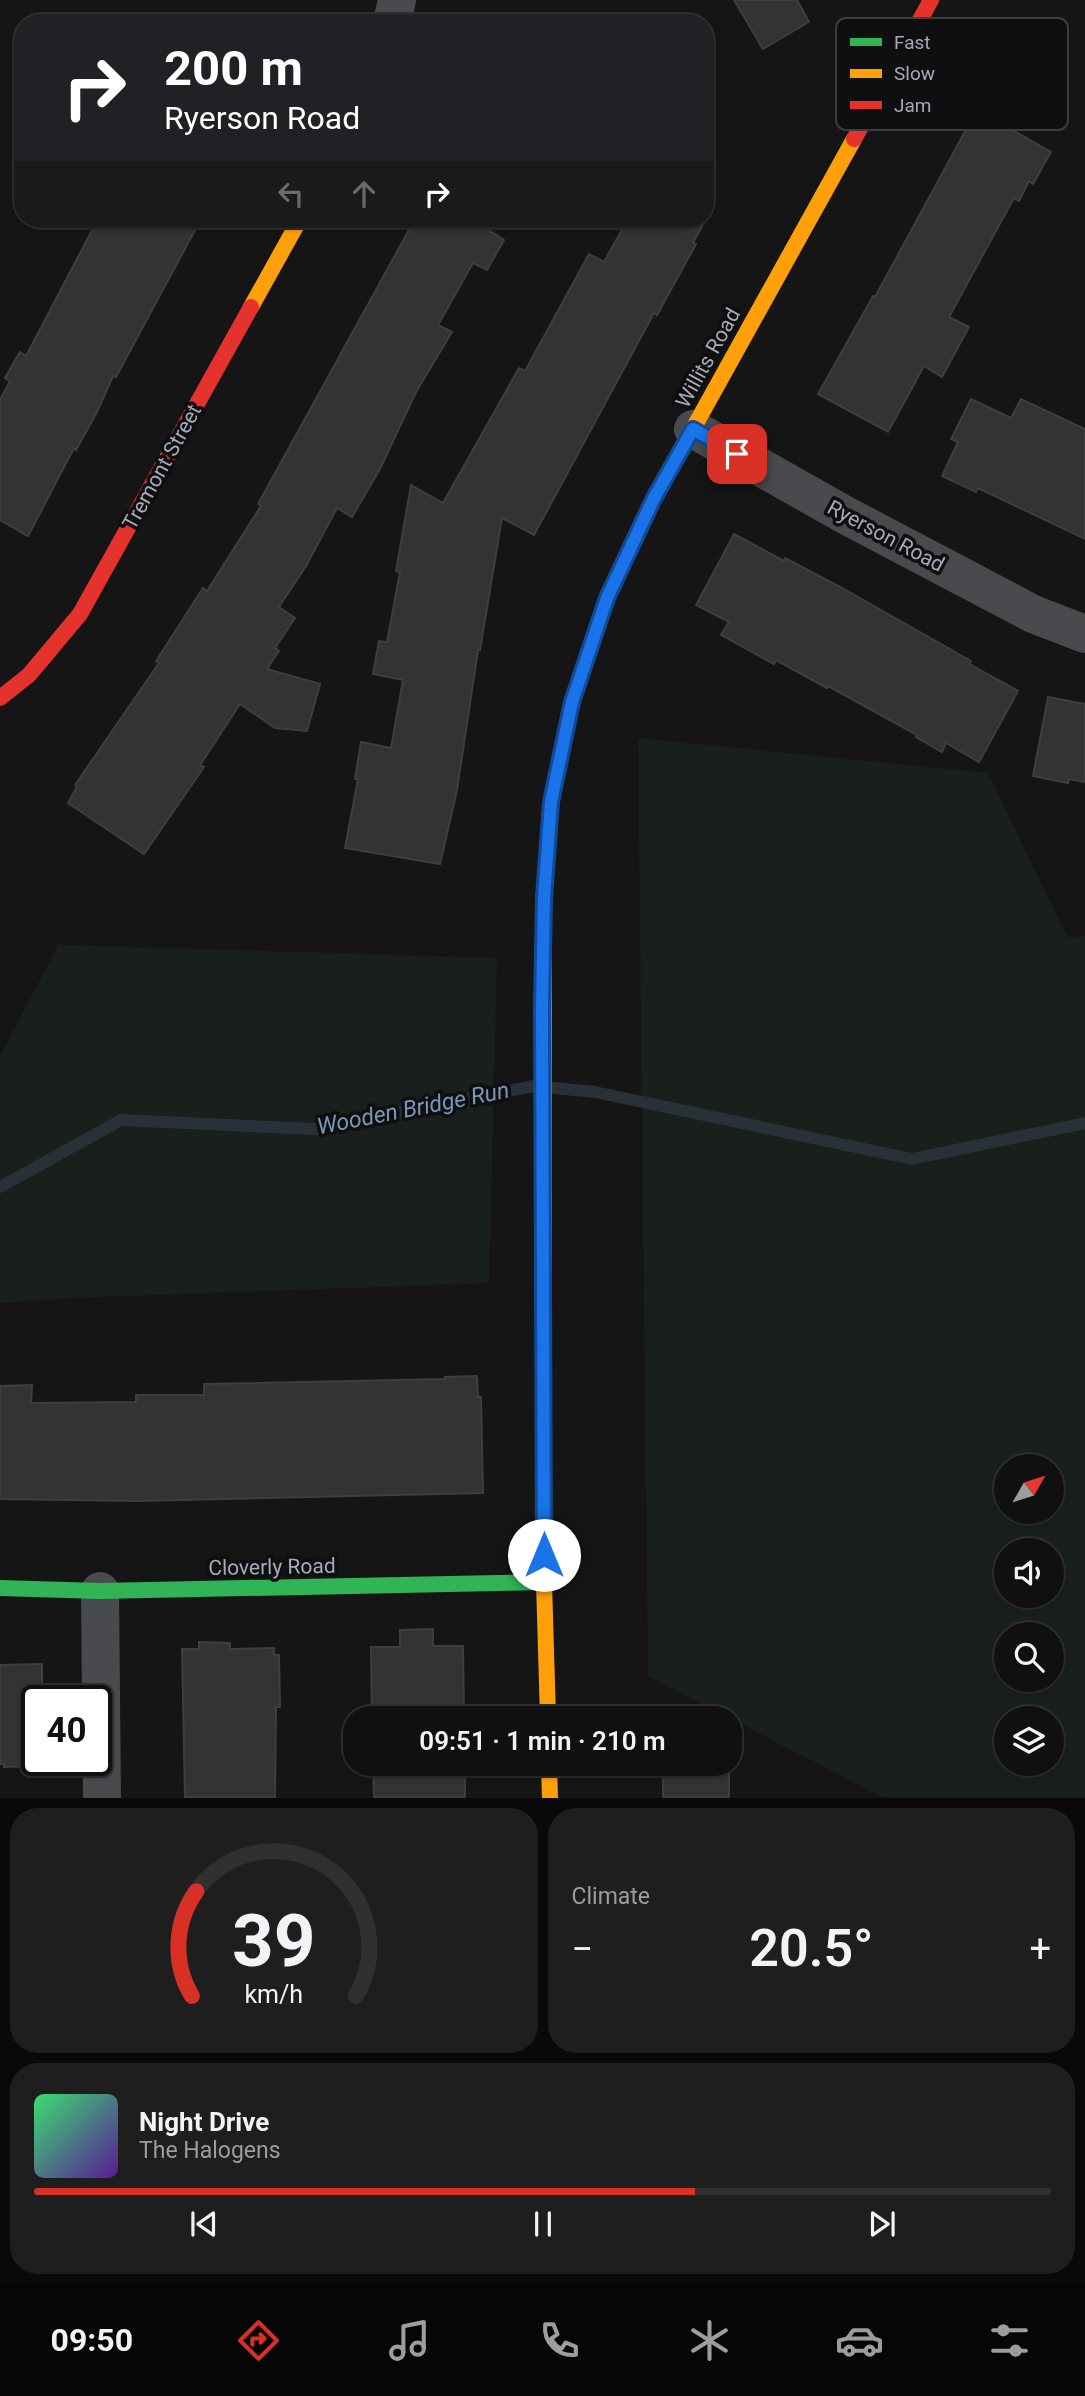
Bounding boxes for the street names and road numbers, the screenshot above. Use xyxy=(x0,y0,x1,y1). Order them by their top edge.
street label: Willits Road xyxy=(671,304,745,412)
street label: Tremont Street xyxy=(118,400,206,534)
street label: Ryerson Road xyxy=(823,495,949,577)
street label: Cloverly Road xyxy=(208,1554,336,1580)

